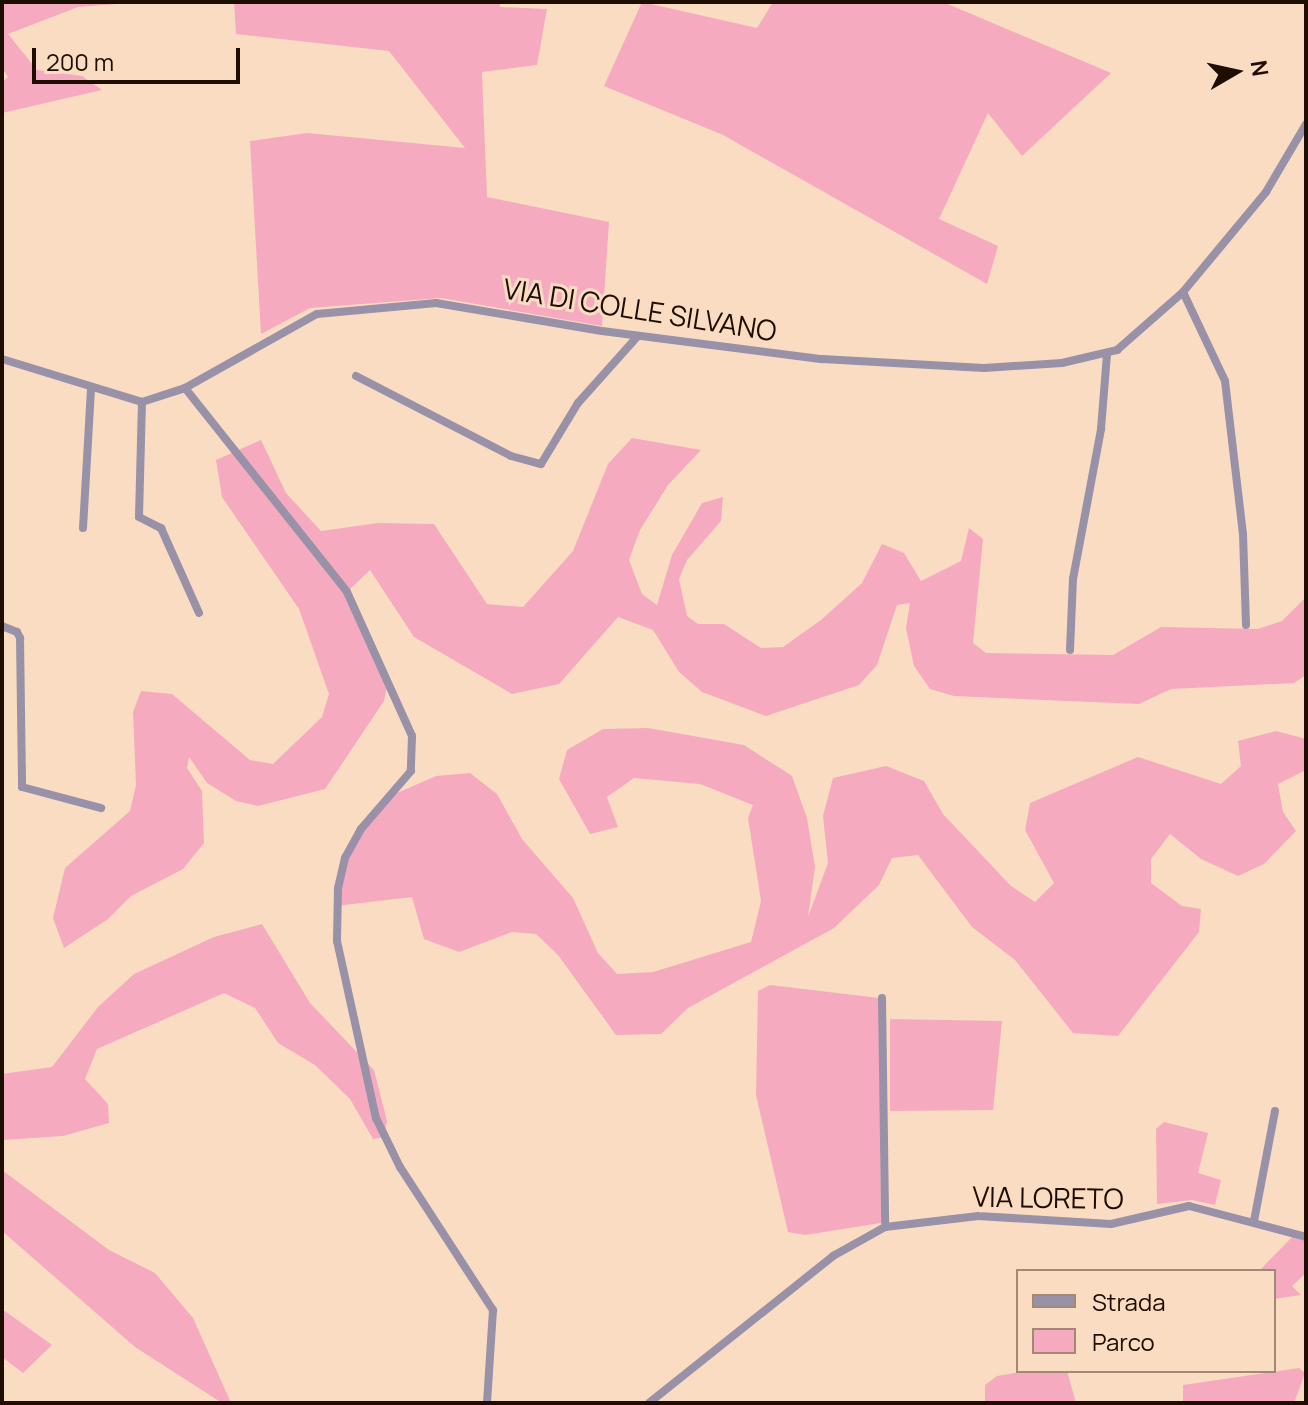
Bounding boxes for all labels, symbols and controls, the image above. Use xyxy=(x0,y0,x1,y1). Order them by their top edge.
scale bar xyxy=(36,32,244,82)
north arrow xyxy=(1196,32,1276,112)
text: 200 m xyxy=(46,45,114,78)
text: N xyxy=(1244,58,1276,78)
street label: VIA DI COLLE SILVANO xyxy=(501,271,779,347)
street label: VIA LORETO xyxy=(972,1179,1124,1215)
legend xyxy=(1016,1269,1276,1373)
text: Strada xyxy=(1092,1285,1165,1318)
text: Parco xyxy=(1092,1325,1155,1358)

